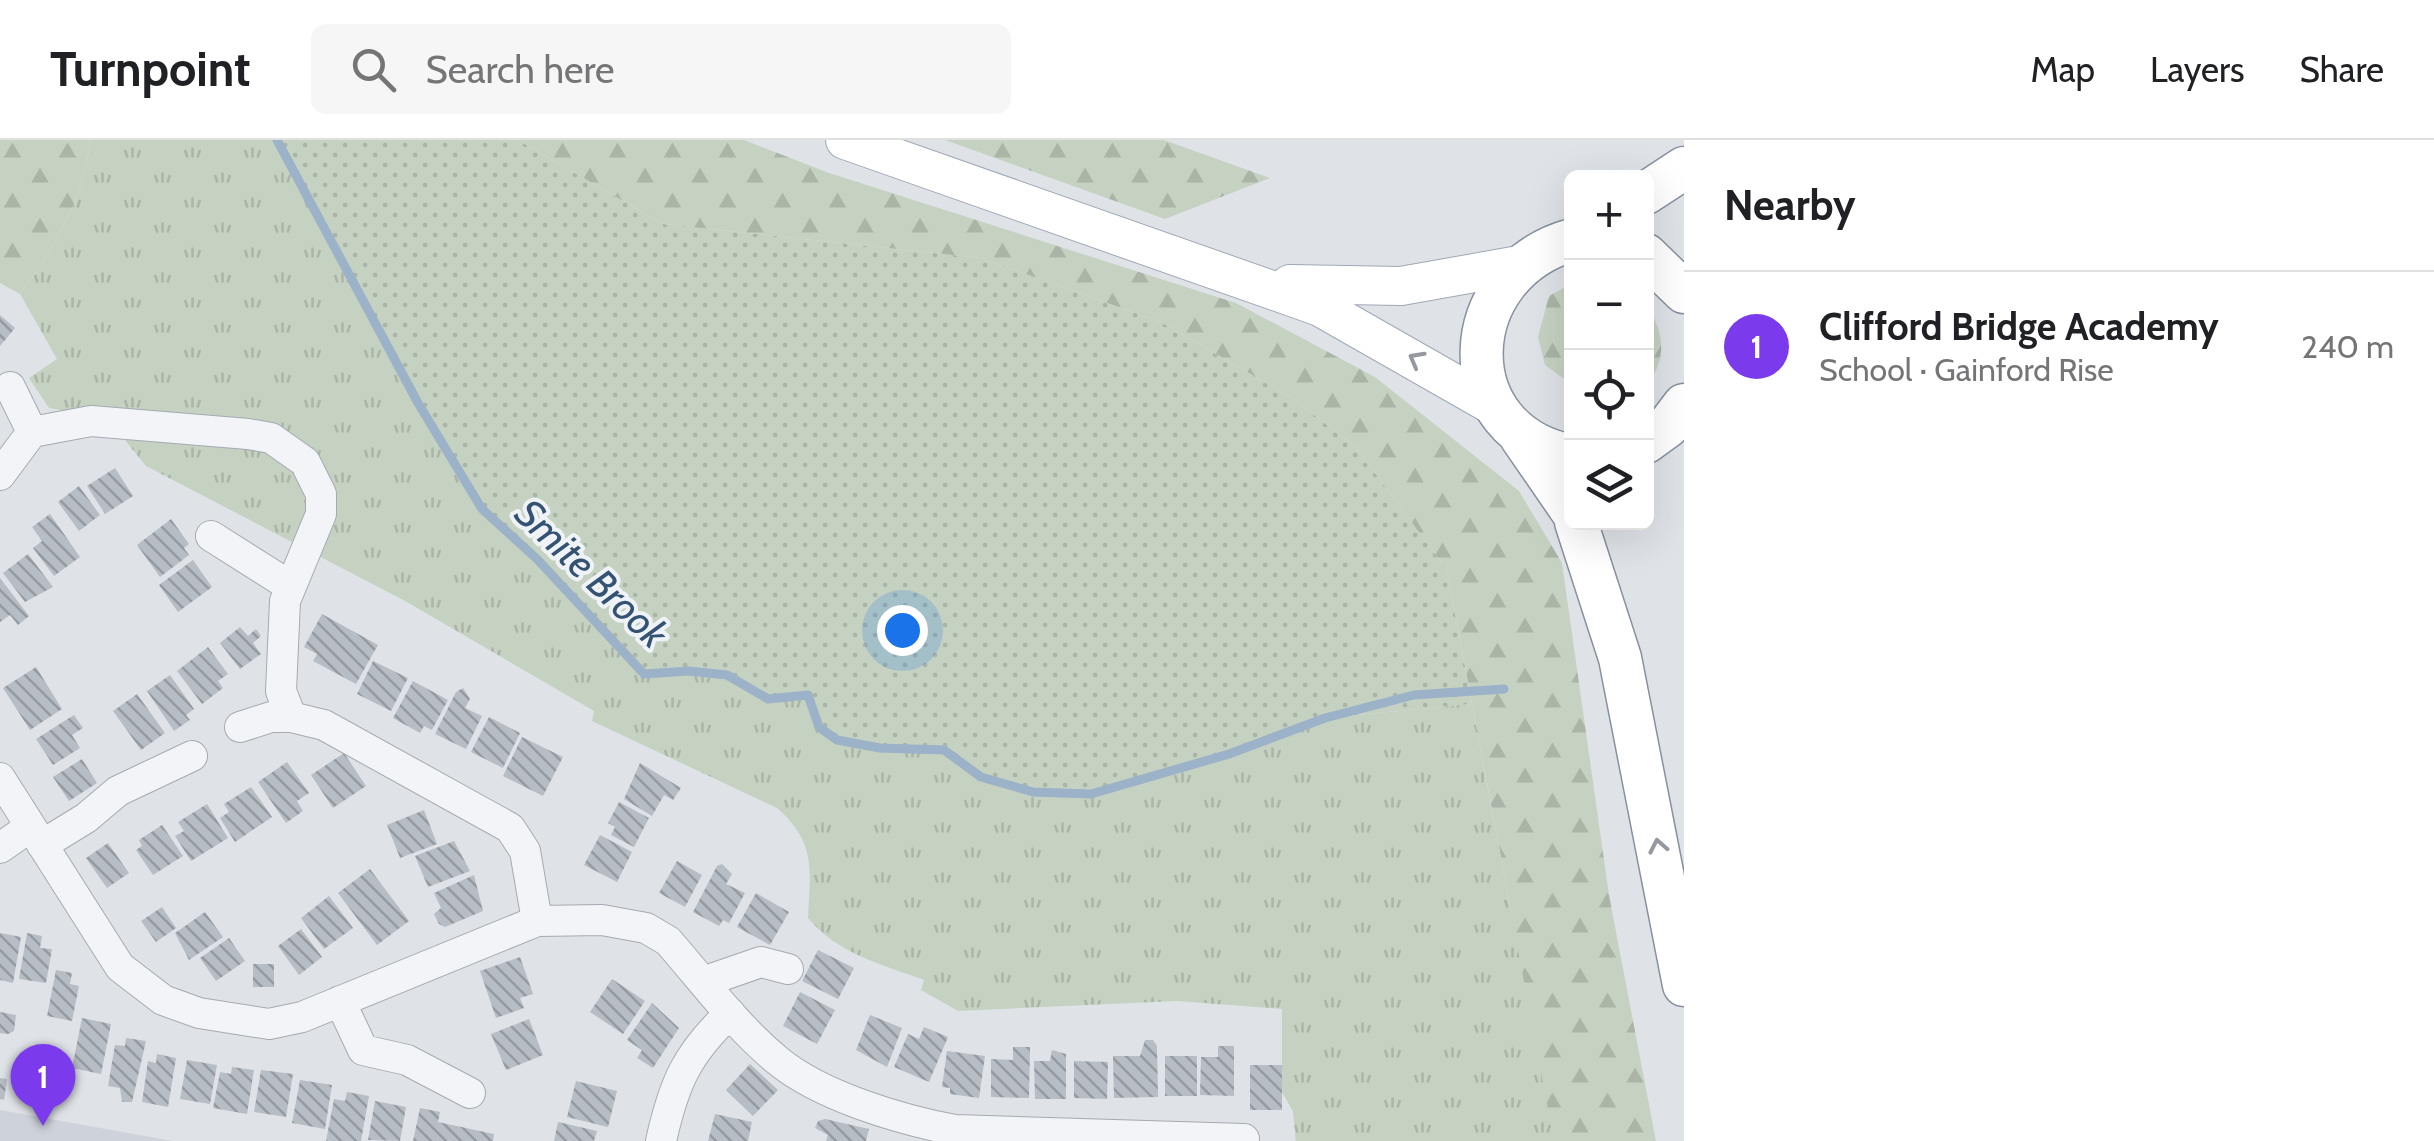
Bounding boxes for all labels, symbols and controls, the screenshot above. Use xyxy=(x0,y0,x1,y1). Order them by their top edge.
search box xyxy=(311,24,1011,114)
text: Turnpoint xyxy=(50,40,251,98)
icon: search xyxy=(346,42,401,97)
text: Search here xyxy=(426,46,614,93)
text: Map xyxy=(2031,48,2095,91)
text: Layers xyxy=(2150,48,2244,91)
text: Share xyxy=(2299,48,2384,91)
map controls xyxy=(1564,170,1654,530)
button: + xyxy=(1564,170,1654,260)
text: Nearby xyxy=(1724,179,1856,231)
button: − xyxy=(1564,260,1654,350)
text: Clifford Bridge Academy xyxy=(1819,303,2219,350)
text: 1 xyxy=(1751,327,1762,366)
text: 240 m xyxy=(2301,327,2394,366)
button: locate xyxy=(1564,350,1654,440)
text: School · Gainford Rise xyxy=(1819,350,2114,389)
one-way arrow xyxy=(1408,352,1426,372)
button: layers xyxy=(1564,440,1654,530)
water label: Smite Brook xyxy=(506,488,680,659)
your location xyxy=(877,605,928,656)
one-way arrow xyxy=(1648,838,1669,855)
pin: 1 xyxy=(10,1044,76,1126)

